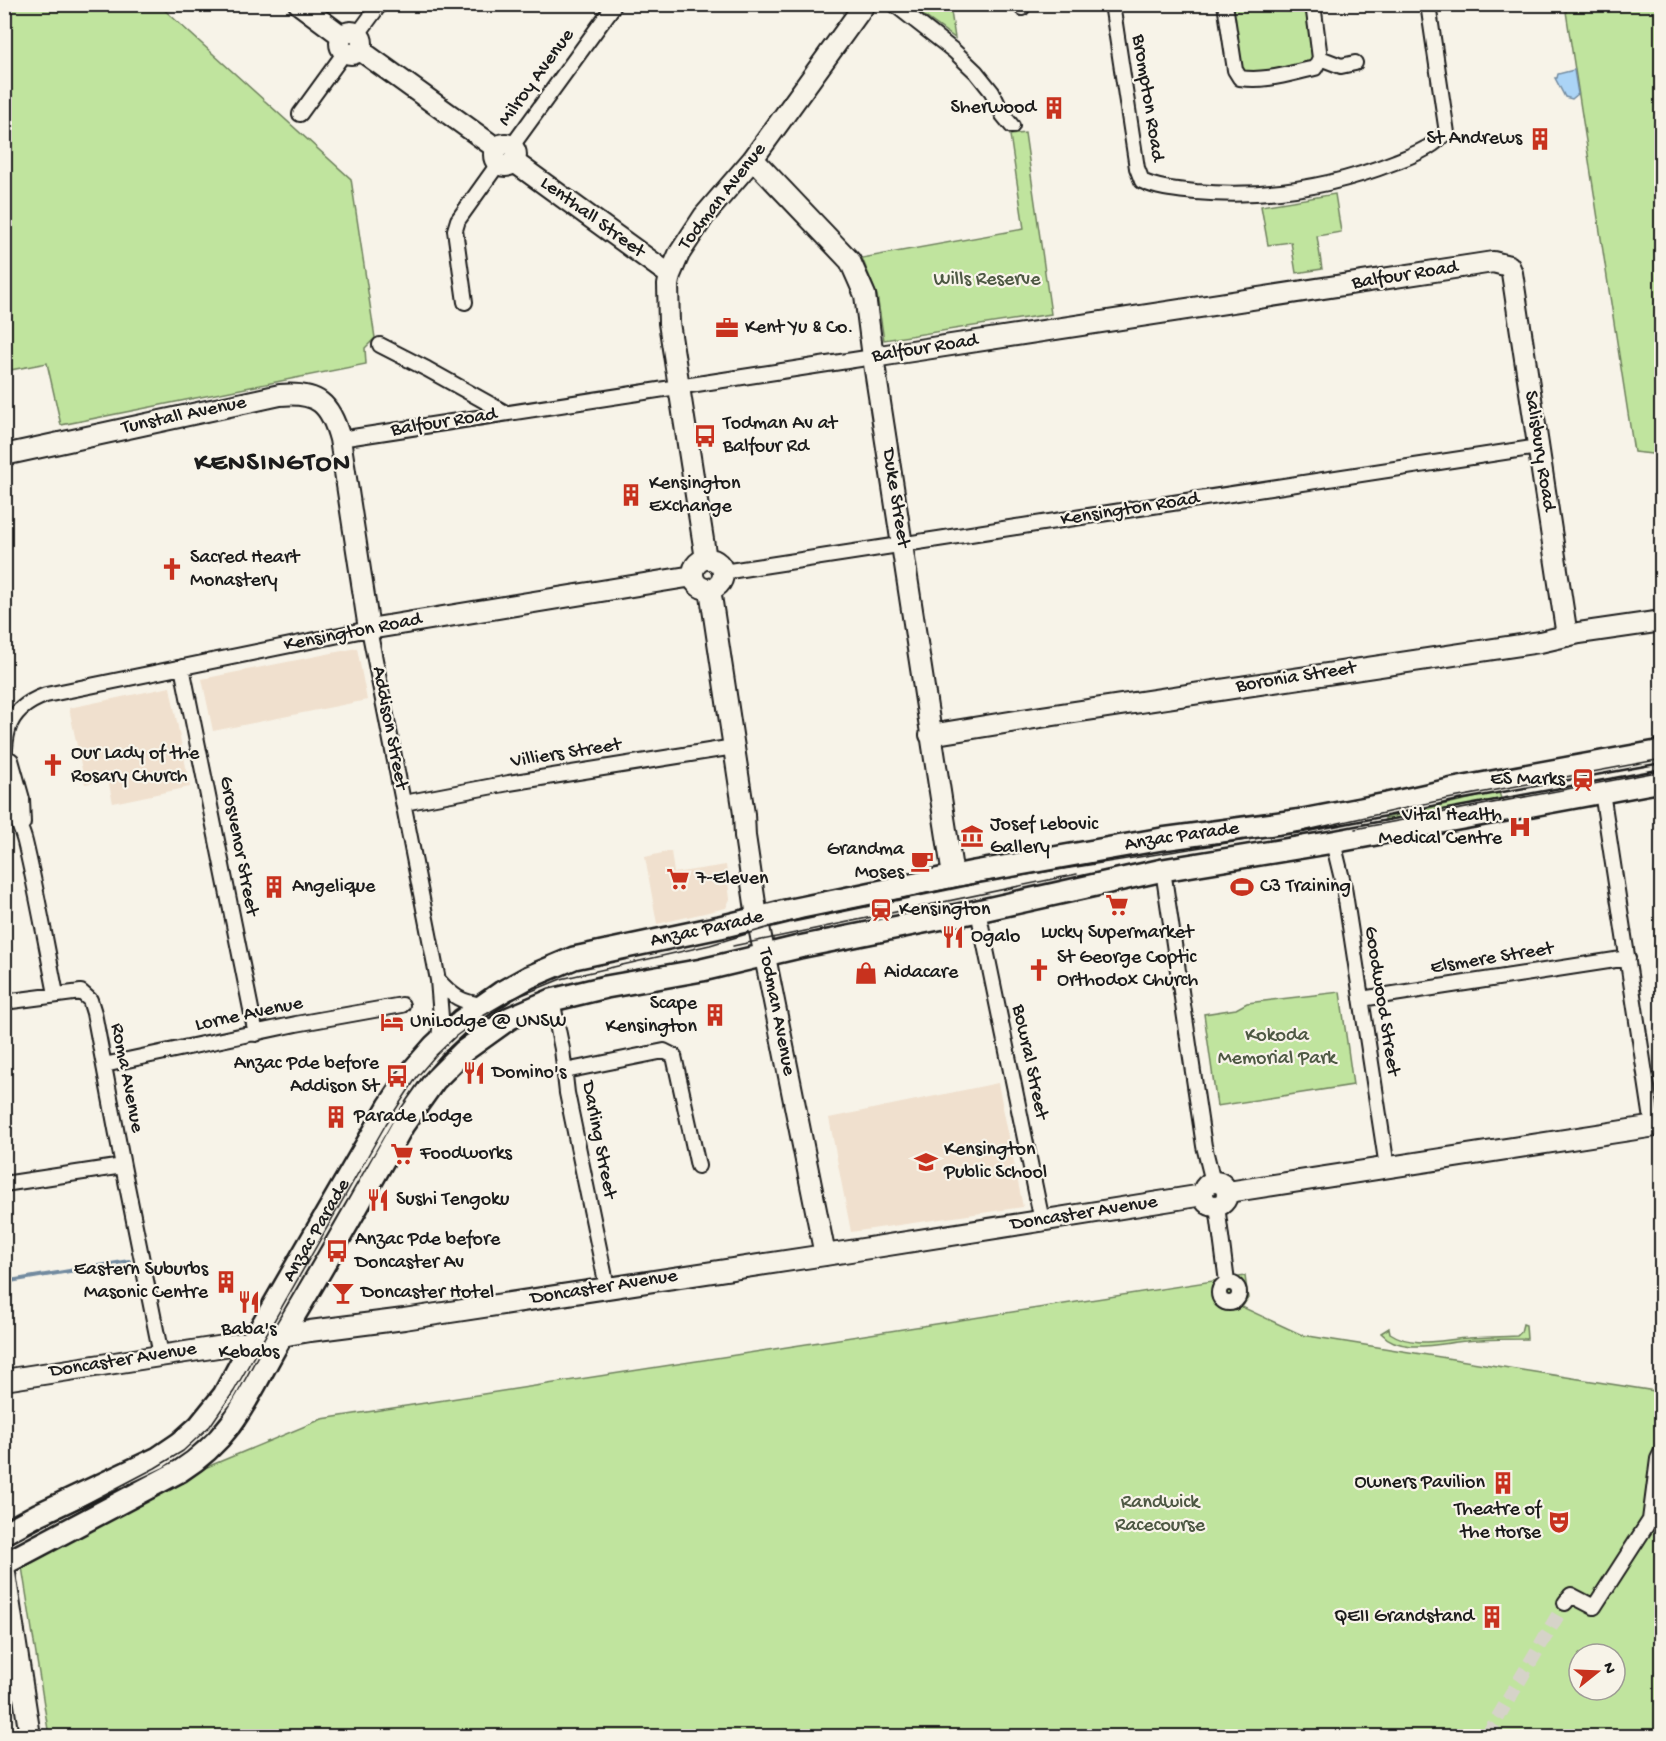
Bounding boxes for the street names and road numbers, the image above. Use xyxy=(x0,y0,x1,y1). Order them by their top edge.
street label: Milroy Avenue xyxy=(494,24,580,131)
street label: Brompton Road xyxy=(1125,32,1169,165)
street label: Todman Avenue xyxy=(673,138,772,256)
street label: Lenthall Street xyxy=(535,172,650,265)
street label: Balfour Road xyxy=(1349,256,1462,296)
street label: Balfour Road xyxy=(869,329,982,369)
street label: Salisbury Road xyxy=(1518,389,1560,515)
street label: Tunstall Avenue xyxy=(119,391,249,441)
street label: Balfour Road xyxy=(388,403,501,443)
street label: Duke Street xyxy=(876,445,914,551)
street label: Kensington Road xyxy=(1059,487,1203,532)
street label: Kensington Road xyxy=(282,608,426,658)
street label: Boronia Street xyxy=(1233,657,1359,699)
street label: Addison Street xyxy=(366,665,413,793)
street label: Villiers Street xyxy=(508,734,625,774)
street label: Grosvenor Street xyxy=(213,774,263,919)
street label: Anzac Parade xyxy=(1123,817,1241,857)
street label: Anzac Parade xyxy=(648,905,766,953)
street label: Goodwood Street xyxy=(1358,925,1404,1079)
street label: Elsmere Street xyxy=(1429,938,1557,980)
street label: Todman Avenue xyxy=(752,945,800,1078)
street label: Lorne Avenue xyxy=(193,992,306,1038)
street label: Bowral Street xyxy=(1005,1002,1053,1123)
street label: Roma Avenue xyxy=(104,1021,148,1135)
street label: Darling Street xyxy=(575,1077,621,1202)
street label: Anzac Parade xyxy=(278,1175,356,1286)
street label: Doncaster Avenue xyxy=(1007,1191,1160,1237)
street label: Doncaster Avenue xyxy=(527,1265,680,1311)
street label: Doncaster Avenue xyxy=(46,1338,199,1384)

